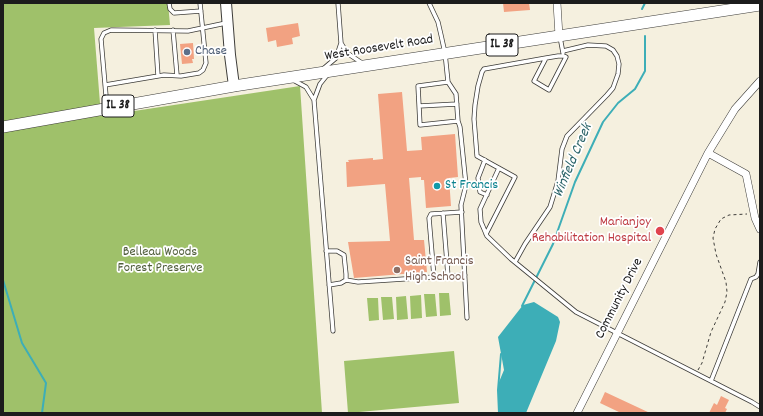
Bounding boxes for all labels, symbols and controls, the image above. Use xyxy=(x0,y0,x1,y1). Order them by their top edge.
street label: West Roosevelt Road xyxy=(324,32,434,66)
road number: IL 38 xyxy=(486,34,518,56)
place label: Chase xyxy=(195,44,227,60)
marker: Chase xyxy=(182,47,192,57)
road number: IL 38 xyxy=(102,95,134,117)
water label: Winfield Creek xyxy=(550,122,598,200)
place label: St Francis xyxy=(445,178,498,194)
marker: St Francis xyxy=(432,181,442,191)
place label: Marianjoy Rehabilitation Hospital xyxy=(532,215,651,248)
marker: Marianjoy Rehabilitation Hospital xyxy=(654,225,666,237)
park label: Belleau Woods Forest Preserve xyxy=(117,245,203,278)
place label: Saint Francis High School xyxy=(405,254,474,286)
street label: Community Drive xyxy=(592,256,648,342)
marker: Saint Francis High School xyxy=(392,265,402,275)

